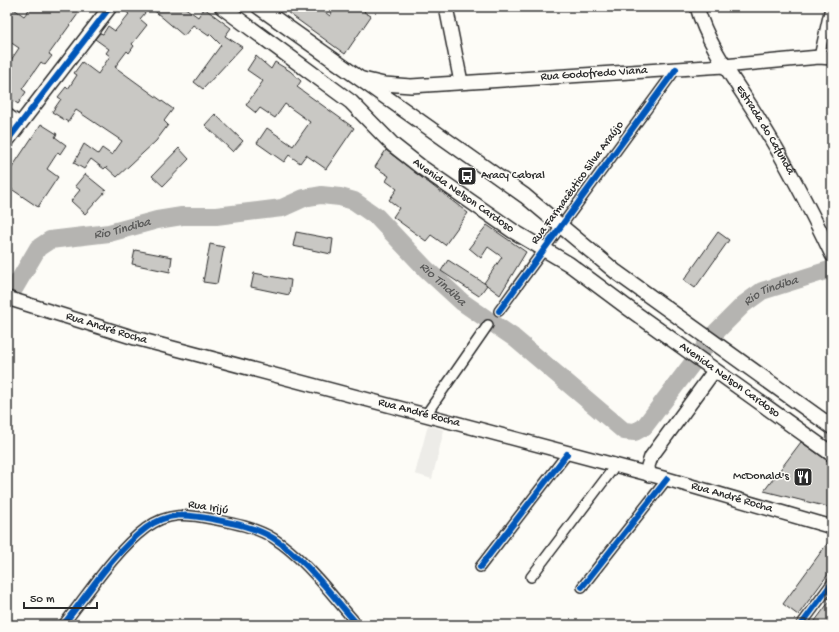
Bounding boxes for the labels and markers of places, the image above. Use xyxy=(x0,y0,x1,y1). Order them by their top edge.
bus stop icon: Aracy Cabral xyxy=(456,165,478,187)
place label: Aracy Cabral xyxy=(481,169,545,183)
restaurant icon: McDonald's xyxy=(792,466,814,488)
place label: McDonald's xyxy=(733,470,790,484)

